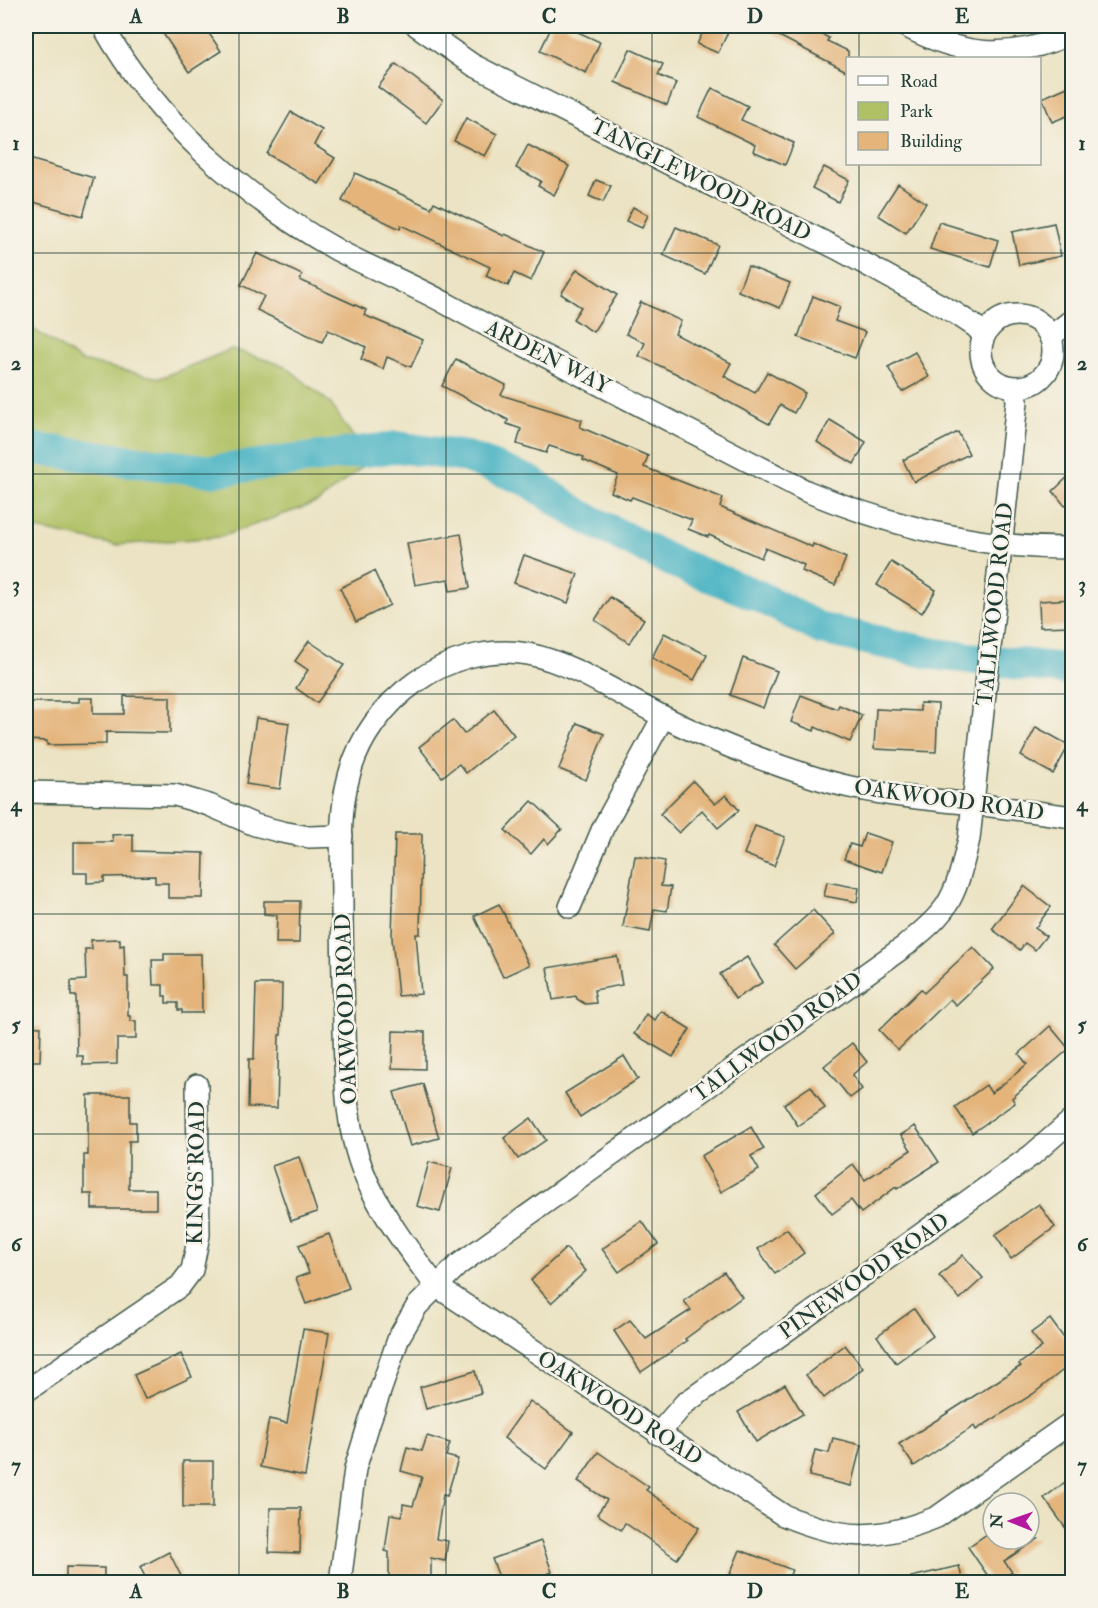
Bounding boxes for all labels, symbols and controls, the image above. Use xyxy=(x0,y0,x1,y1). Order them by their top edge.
text: A xyxy=(129,4,143,29)
text: B xyxy=(336,4,350,29)
text: C xyxy=(542,4,556,29)
text: D xyxy=(747,4,763,29)
text: E xyxy=(955,4,970,29)
legend xyxy=(846,57,1041,165)
text: Road xyxy=(900,70,938,93)
text: Park xyxy=(900,100,933,123)
street label: TANGLEWOOD ROAD xyxy=(586,112,816,248)
text: Building xyxy=(900,130,963,153)
text: 1 xyxy=(12,131,20,156)
text: 1 xyxy=(1078,131,1086,156)
street label: ARDEN WAY xyxy=(480,313,616,401)
text: 2 xyxy=(11,351,21,376)
text: 2 xyxy=(1077,351,1087,376)
street label: TALLWOOD ROAD xyxy=(970,501,1020,707)
text: 3 xyxy=(12,572,20,597)
text: 3 xyxy=(1078,572,1086,597)
street label: OAKWOOD ROAD xyxy=(852,773,1046,827)
text: 4 xyxy=(10,792,23,817)
text: 4 xyxy=(1076,792,1089,817)
street label: OAKWOOD ROAD xyxy=(329,913,363,1105)
street label: TALLWOOD ROAD xyxy=(686,966,868,1108)
text: 5 xyxy=(12,1012,22,1037)
text: 5 xyxy=(1078,1012,1088,1037)
street label: KINGS ROAD xyxy=(181,1101,211,1245)
street label: PINEWOOD ROAD xyxy=(773,1207,955,1345)
text: 6 xyxy=(11,1232,23,1257)
text: 6 xyxy=(1077,1232,1089,1257)
street label: OAKWOOD ROAD xyxy=(532,1344,708,1472)
text: 7 xyxy=(11,1453,21,1478)
text: 7 xyxy=(1077,1453,1087,1478)
north arrow xyxy=(981,1491,1041,1551)
text: N xyxy=(987,1513,1007,1529)
text: A xyxy=(129,1579,143,1604)
text: B xyxy=(336,1579,350,1604)
text: C xyxy=(542,1579,556,1604)
text: D xyxy=(747,1579,763,1604)
text: E xyxy=(955,1579,970,1604)

